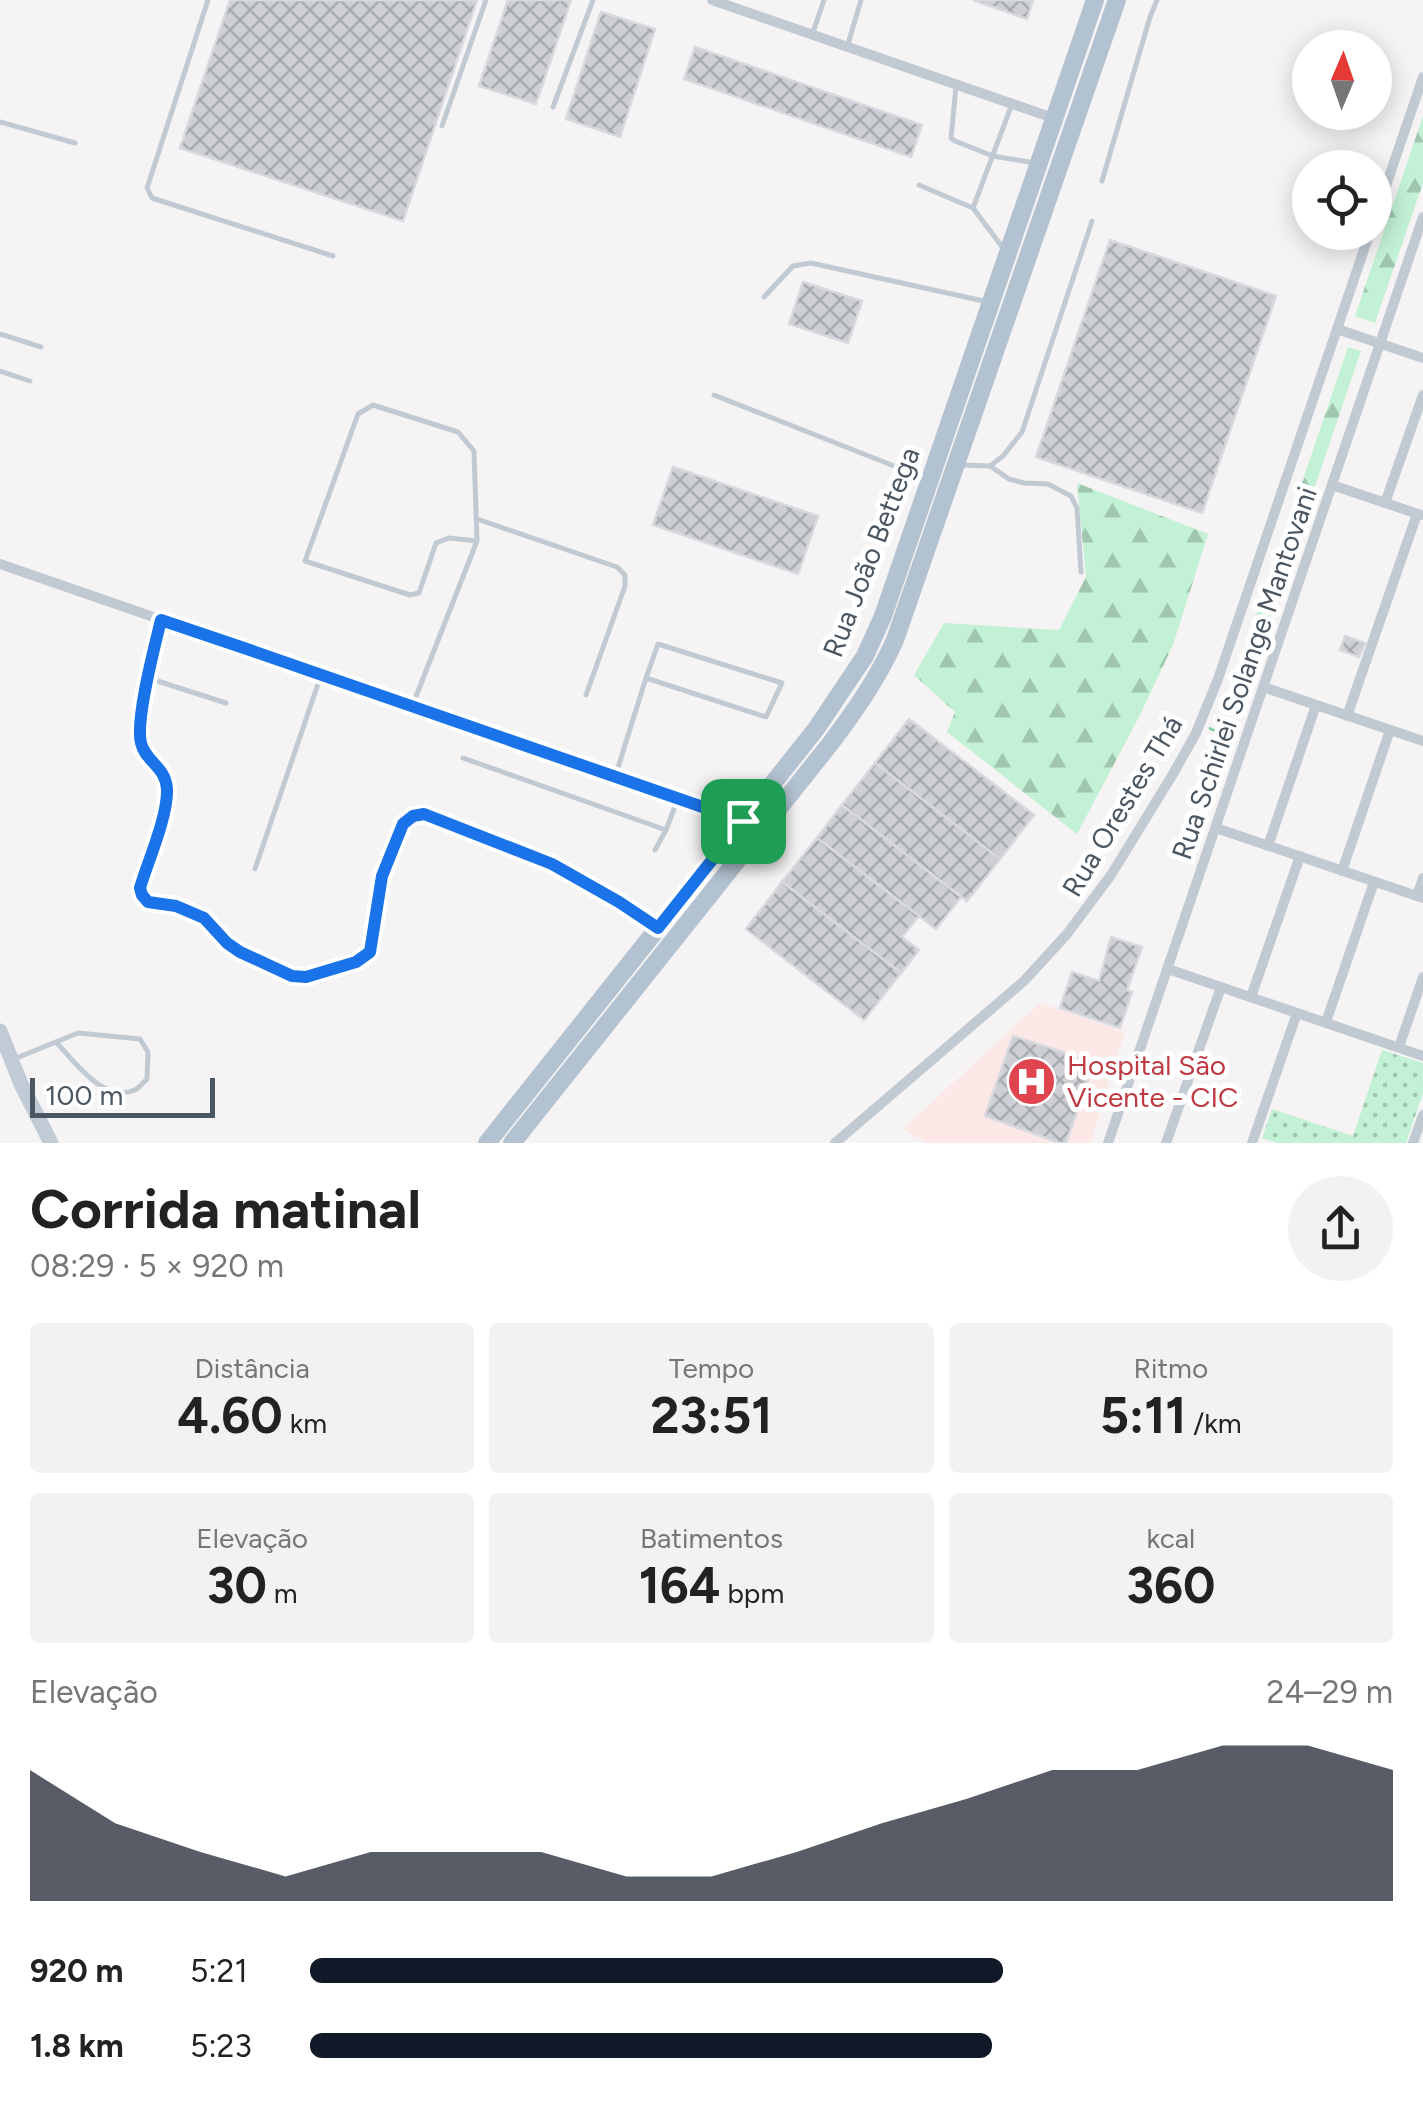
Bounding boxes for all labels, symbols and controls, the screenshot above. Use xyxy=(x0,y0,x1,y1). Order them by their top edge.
north arrow xyxy=(1292,30,1392,130)
map controls xyxy=(1292,30,1392,250)
button: locate xyxy=(1292,150,1392,250)
street label: Rua João Bettega xyxy=(815,442,927,662)
street label: Rua Schirlei Solange Mantovani xyxy=(1164,482,1324,864)
street label: Rua Orestes Thá xyxy=(1055,709,1189,903)
pin xyxy=(701,779,786,864)
icon: arrive xyxy=(716,794,771,849)
place label: Hospital São Vicente - CIC xyxy=(1067,1048,1238,1114)
hospital icon: Hospital São Vicente - CIC xyxy=(1006,1055,1058,1107)
scale bar xyxy=(30,1073,215,1118)
text: 100 m xyxy=(45,1078,123,1112)
text: Corrida matinal xyxy=(30,1176,421,1242)
button: share xyxy=(1288,1176,1393,1281)
text: 08:29 · 5 × 920 m xyxy=(30,1247,284,1285)
text: Distância xyxy=(195,1351,310,1385)
text: Tempo xyxy=(669,1351,754,1385)
text: Ritmo xyxy=(1133,1351,1208,1385)
text: 4.60 xyxy=(177,1385,283,1446)
text: 23:51 xyxy=(651,1385,772,1446)
text: 5:11 xyxy=(1100,1385,1186,1446)
text: km xyxy=(283,1406,327,1440)
text: /km xyxy=(1186,1406,1242,1440)
text: Elevação xyxy=(196,1521,308,1555)
text: Batimentos xyxy=(640,1521,783,1555)
text: kcal xyxy=(1146,1521,1195,1555)
text: 30 xyxy=(207,1555,267,1616)
text: 164 xyxy=(639,1555,721,1616)
text: 360 xyxy=(1126,1555,1215,1616)
text: m xyxy=(267,1576,298,1610)
text: bpm xyxy=(721,1576,784,1610)
text: Elevação xyxy=(30,1673,158,1711)
text: 24–29 m xyxy=(1267,1673,1393,1711)
text: 920 m xyxy=(30,1952,123,1990)
text: 5:21 xyxy=(190,1952,248,1990)
text: 1.8 km xyxy=(30,2027,124,2065)
text: 5:23 xyxy=(190,2027,252,2065)

